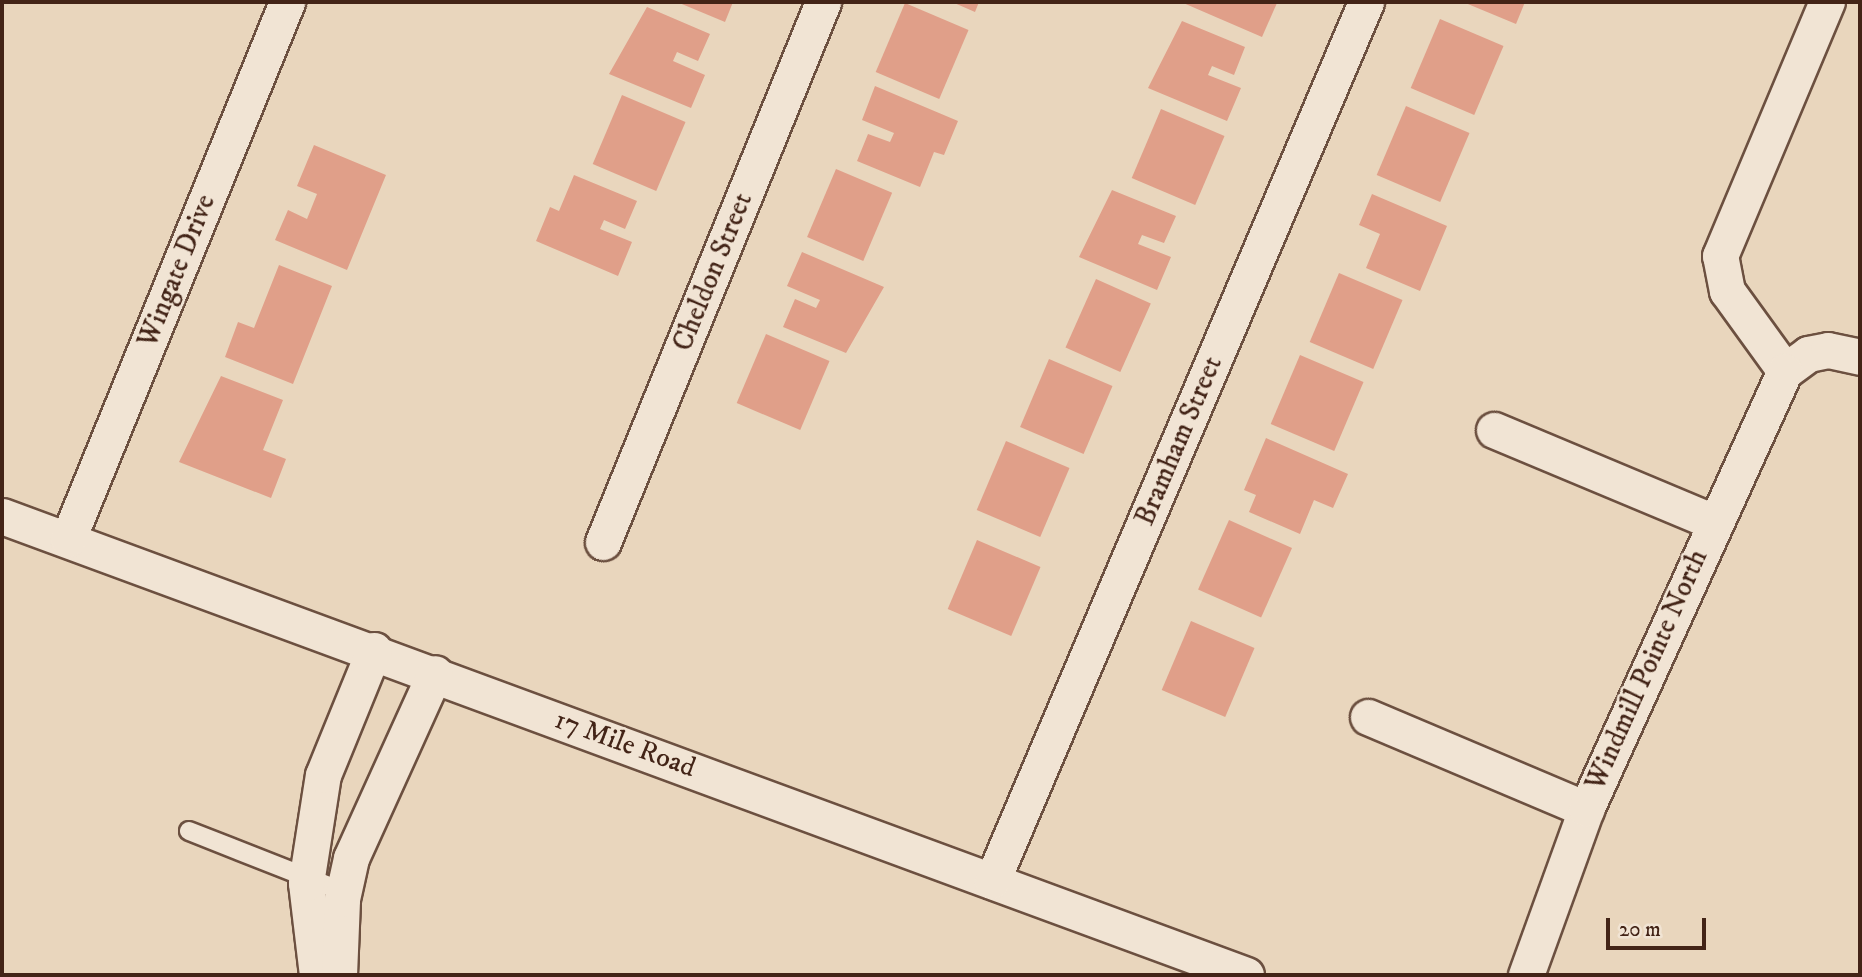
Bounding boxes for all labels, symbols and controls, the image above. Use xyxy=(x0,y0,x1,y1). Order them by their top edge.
street label: Cheldon Street xyxy=(666,188,760,356)
street label: Wingate Drive xyxy=(131,190,223,352)
street label: Bramham Street xyxy=(1128,351,1230,531)
street label: Windmill Pointe North xyxy=(1579,544,1715,796)
street label: 17 Mile Road xyxy=(550,703,700,785)
scale bar xyxy=(1610,904,1710,948)
text: 20 m xyxy=(1619,917,1661,943)

